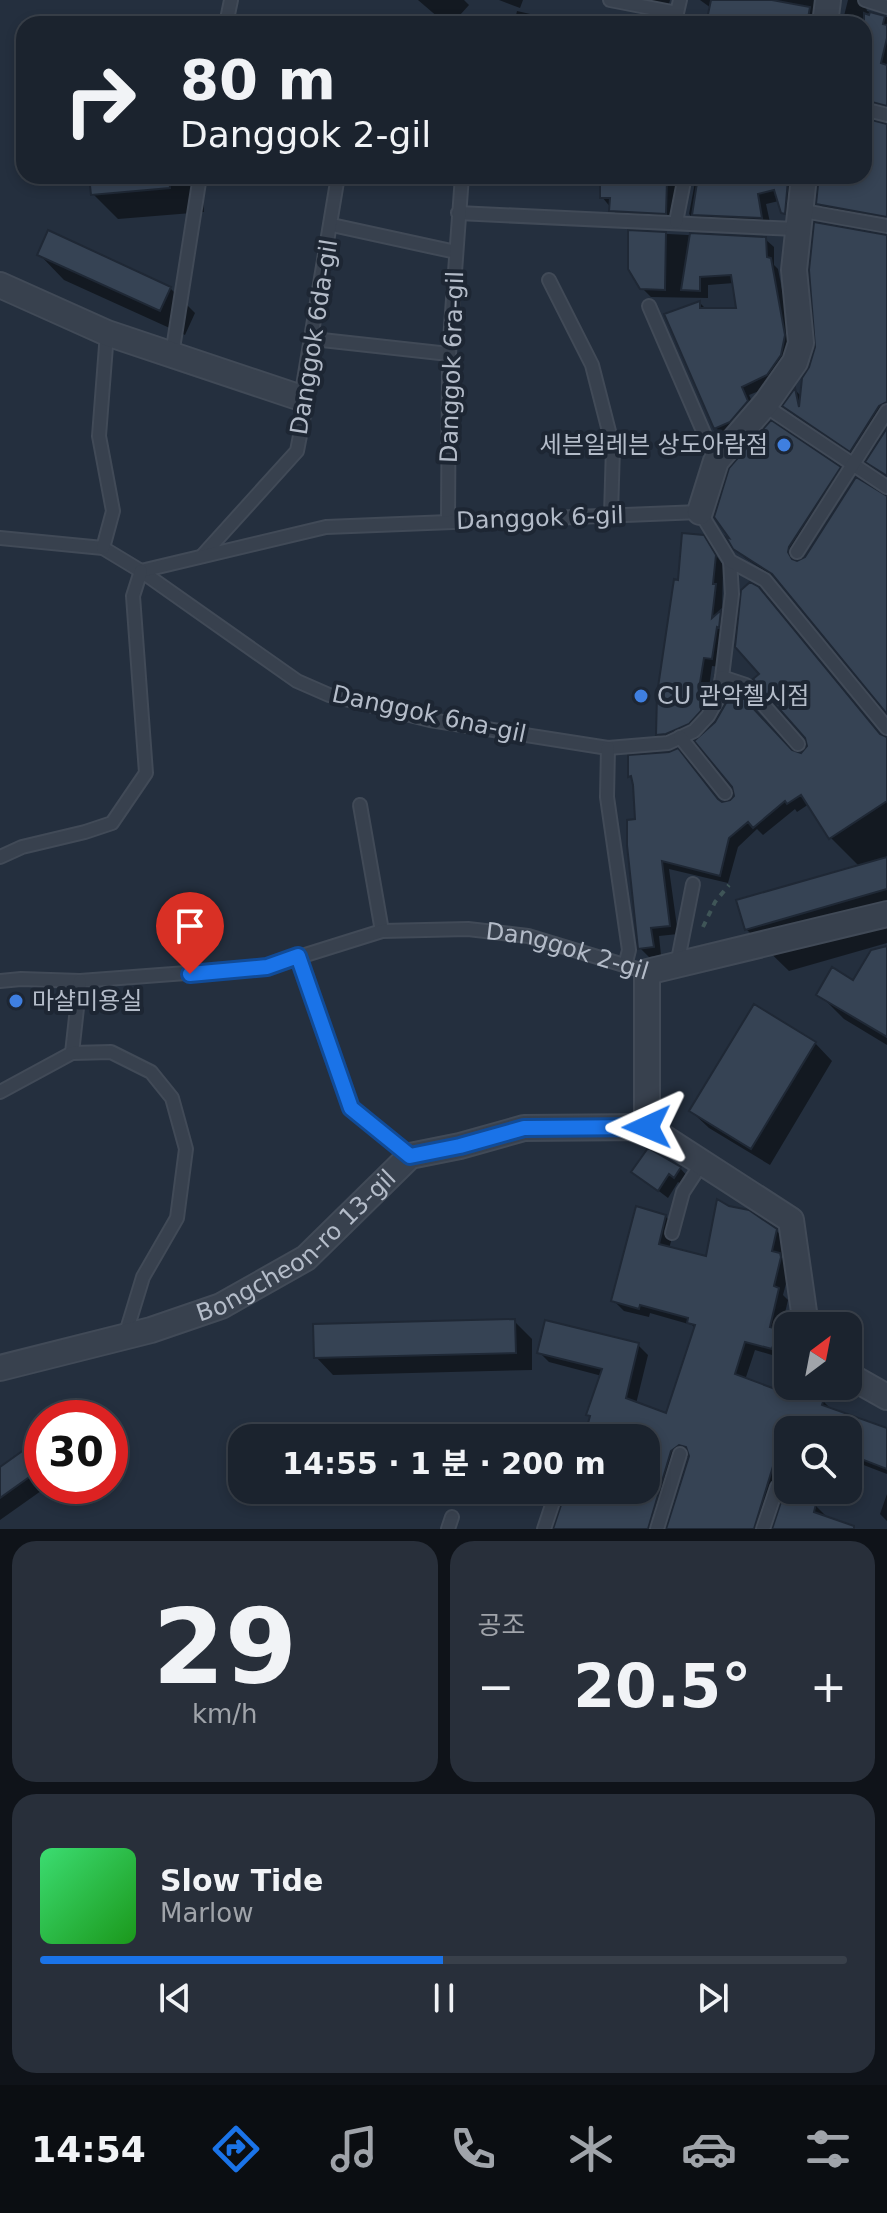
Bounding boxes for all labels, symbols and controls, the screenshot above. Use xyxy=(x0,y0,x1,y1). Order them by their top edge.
text: 80 m xyxy=(180,47,336,112)
icon: right xyxy=(48,48,152,152)
text: Danggok 2-gil xyxy=(180,114,431,155)
street label: Danggok 6da-gil xyxy=(285,237,343,437)
street label: Danggok 6ra-gil xyxy=(435,270,469,464)
place label: 세븐일레븐 상도아람점 xyxy=(540,431,768,459)
marker: 세븐일레븐 상도아람점 xyxy=(775,436,793,454)
street label: Danggok 6-gil xyxy=(456,501,624,535)
street label: Danggok 6na-gil xyxy=(329,680,529,748)
place label: CU 관악첼시점 xyxy=(657,682,809,710)
marker: CU 관악첼시점 xyxy=(632,687,650,705)
pin xyxy=(156,892,224,974)
icon: arrive xyxy=(168,904,212,948)
street label: Danggok 2-gil xyxy=(484,917,652,986)
place label: 마샬미용실 xyxy=(32,987,142,1015)
marker: 마샬미용실 xyxy=(7,992,25,1010)
position arrow xyxy=(605,1085,689,1169)
street label: Bongcheon-ro 13-gil xyxy=(193,1164,402,1327)
north arrow xyxy=(774,1312,862,1400)
map controls xyxy=(774,1312,862,1504)
speed limit sign: 30 xyxy=(24,1400,128,1504)
button: search xyxy=(774,1416,862,1504)
text: 14:55 · 1 분 · 200 m xyxy=(282,1446,606,1481)
text: 29 xyxy=(152,1586,297,1708)
text: 공조 xyxy=(478,1610,525,1640)
text: 20.5° xyxy=(573,1651,751,1721)
text: − xyxy=(478,1661,514,1712)
text: + xyxy=(810,1661,847,1712)
text: km/h xyxy=(192,1699,258,1729)
text: Slow Tide xyxy=(160,1863,323,1898)
text: Marlow xyxy=(160,1898,253,1928)
icon: previous xyxy=(153,1976,197,2020)
icon: pause xyxy=(422,1976,466,2020)
icon: next xyxy=(691,1976,735,2020)
icon: directions xyxy=(208,2121,264,2177)
icon: music xyxy=(326,2121,382,2177)
icon: phone xyxy=(445,2121,501,2177)
icon: climate xyxy=(563,2121,619,2177)
icon: car xyxy=(681,2121,737,2177)
icon: filters xyxy=(800,2121,856,2177)
text: 14:54 xyxy=(31,2129,146,2170)

